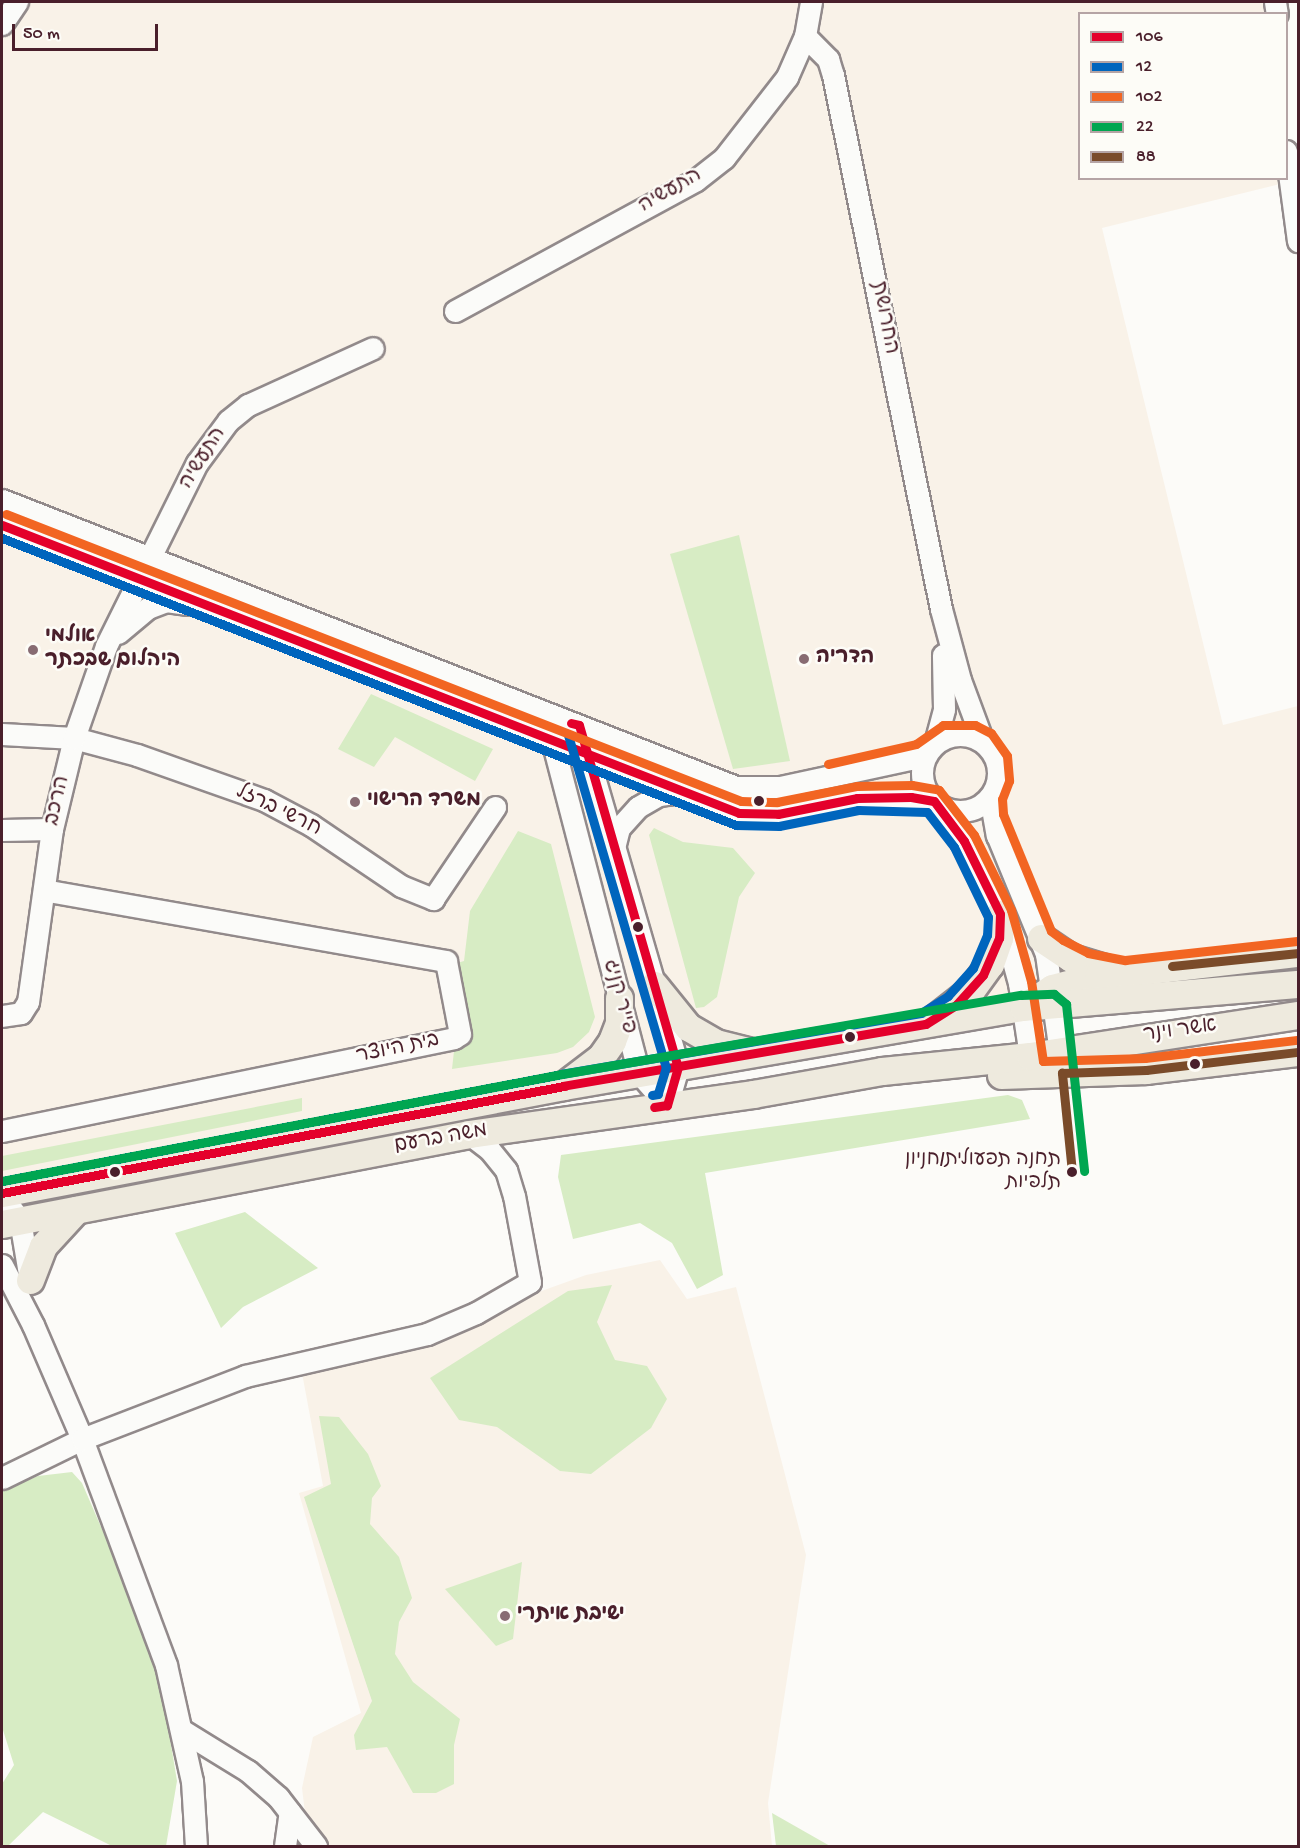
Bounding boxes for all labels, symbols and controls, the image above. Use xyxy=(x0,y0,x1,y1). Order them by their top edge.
scale bar xyxy=(15,12,160,50)
legend xyxy=(1078,12,1288,180)
text: 50 m xyxy=(23,24,60,45)
text: 106 xyxy=(1136,27,1163,48)
text: 12 xyxy=(1136,57,1152,78)
text: 102 xyxy=(1136,87,1162,108)
text: 22 xyxy=(1136,117,1154,138)
text: 88 xyxy=(1136,147,1156,168)
street label: התעשיה xyxy=(635,164,707,220)
street label: החרושת xyxy=(864,279,902,357)
street label: התעשיה xyxy=(175,423,233,495)
place label: אולמי היהלום שבכתר xyxy=(45,625,180,675)
marker: אולמי היהלום שבכתר xyxy=(26,643,40,657)
place label: הדריה xyxy=(816,646,874,672)
marker: הדריה xyxy=(797,652,811,666)
street label: הרכב xyxy=(41,774,77,828)
street label: חרשי ברזל xyxy=(231,780,325,844)
place label: משרד הרישוי xyxy=(367,789,481,815)
marker: משרד הרישוי xyxy=(348,795,362,809)
unlabelled marker xyxy=(753,795,765,807)
unlabelled marker xyxy=(632,921,644,933)
street label: פייר קניג xyxy=(596,957,640,1037)
street label: אשר וינר xyxy=(1142,1014,1218,1050)
street label: בית היוצר xyxy=(354,1029,442,1071)
unlabelled marker xyxy=(844,1031,856,1043)
unlabelled marker xyxy=(1189,1058,1201,1070)
street label: משה ברעם xyxy=(392,1119,490,1161)
place label: תחנה תפעולית/חניון תלפיות xyxy=(905,1148,1061,1195)
unlabelled marker xyxy=(109,1166,121,1178)
marker: תחנה תפעולית/חניון תלפיות xyxy=(1066,1166,1078,1178)
place label: ישיבת איתרי xyxy=(517,1603,625,1629)
marker: ישיבת איתרי xyxy=(498,1609,512,1623)

